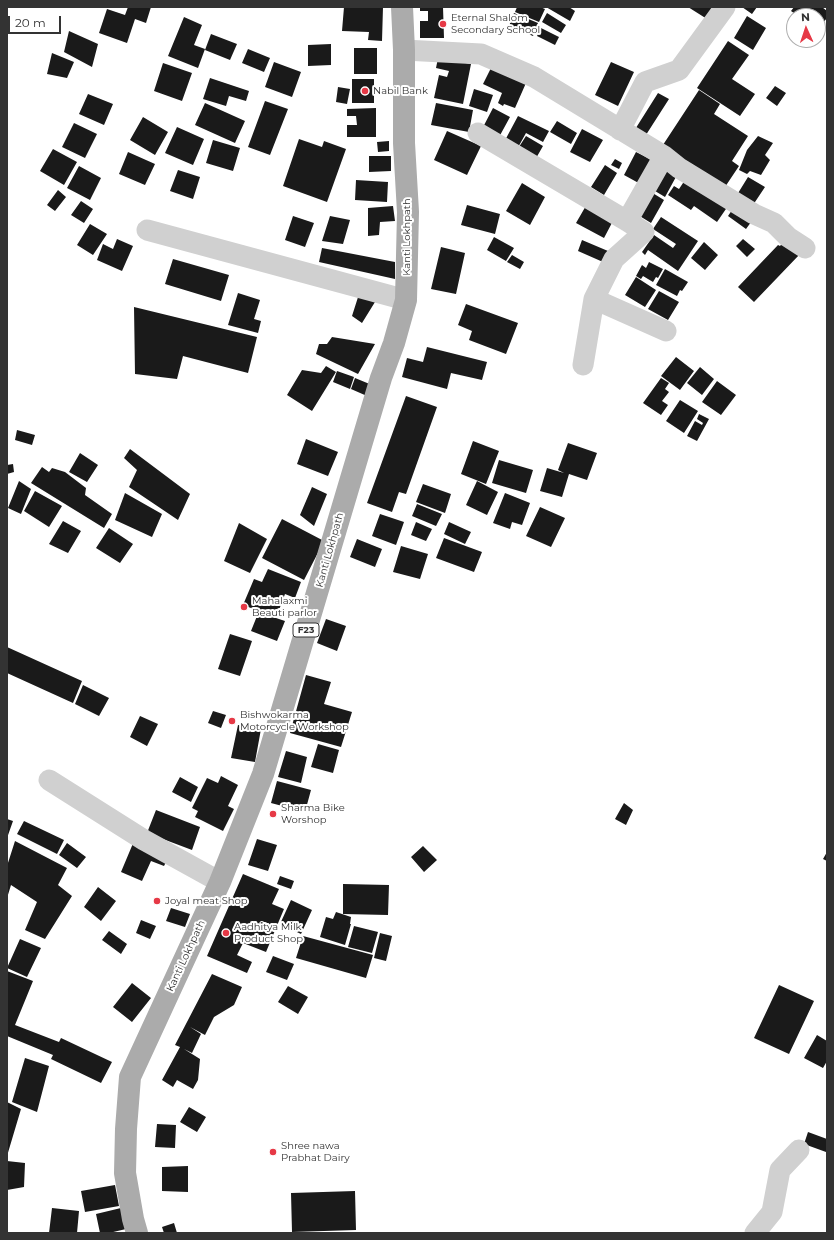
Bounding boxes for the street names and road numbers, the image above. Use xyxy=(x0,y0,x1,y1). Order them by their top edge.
street label: Kanti Lokhpath xyxy=(401,198,413,276)
street label: Kanti Lokhpath xyxy=(314,511,346,589)
road number: F23 xyxy=(293,623,319,637)
street label: Kanti Lokhpath xyxy=(164,918,208,994)

